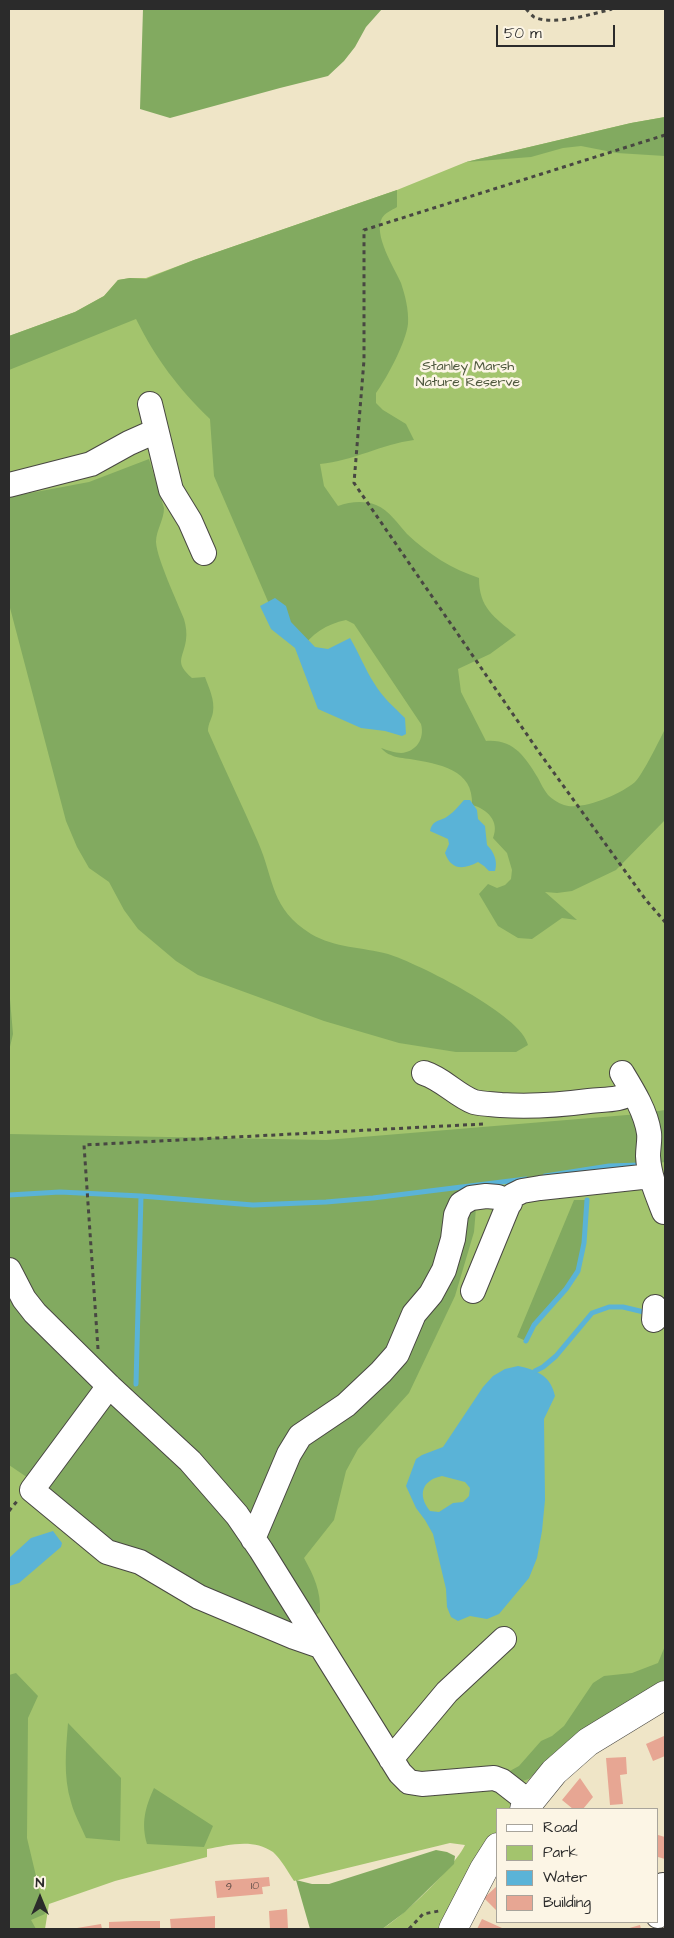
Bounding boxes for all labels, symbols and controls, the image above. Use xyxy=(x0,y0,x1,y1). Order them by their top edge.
scale bar xyxy=(499,15,618,47)
text: 50 m xyxy=(504,23,542,44)
park label: Stanley Marsh Nature Reserve xyxy=(416,359,520,392)
legend xyxy=(497,1808,659,1923)
text: Road xyxy=(543,1817,577,1838)
text: Park xyxy=(543,1842,578,1863)
text: Water xyxy=(543,1867,587,1888)
north arrow xyxy=(15,1873,65,1923)
text: N xyxy=(36,1873,44,1893)
house number: 10 xyxy=(251,1880,259,1894)
house number: 9 xyxy=(226,1881,232,1895)
text: Building xyxy=(543,1892,591,1913)

